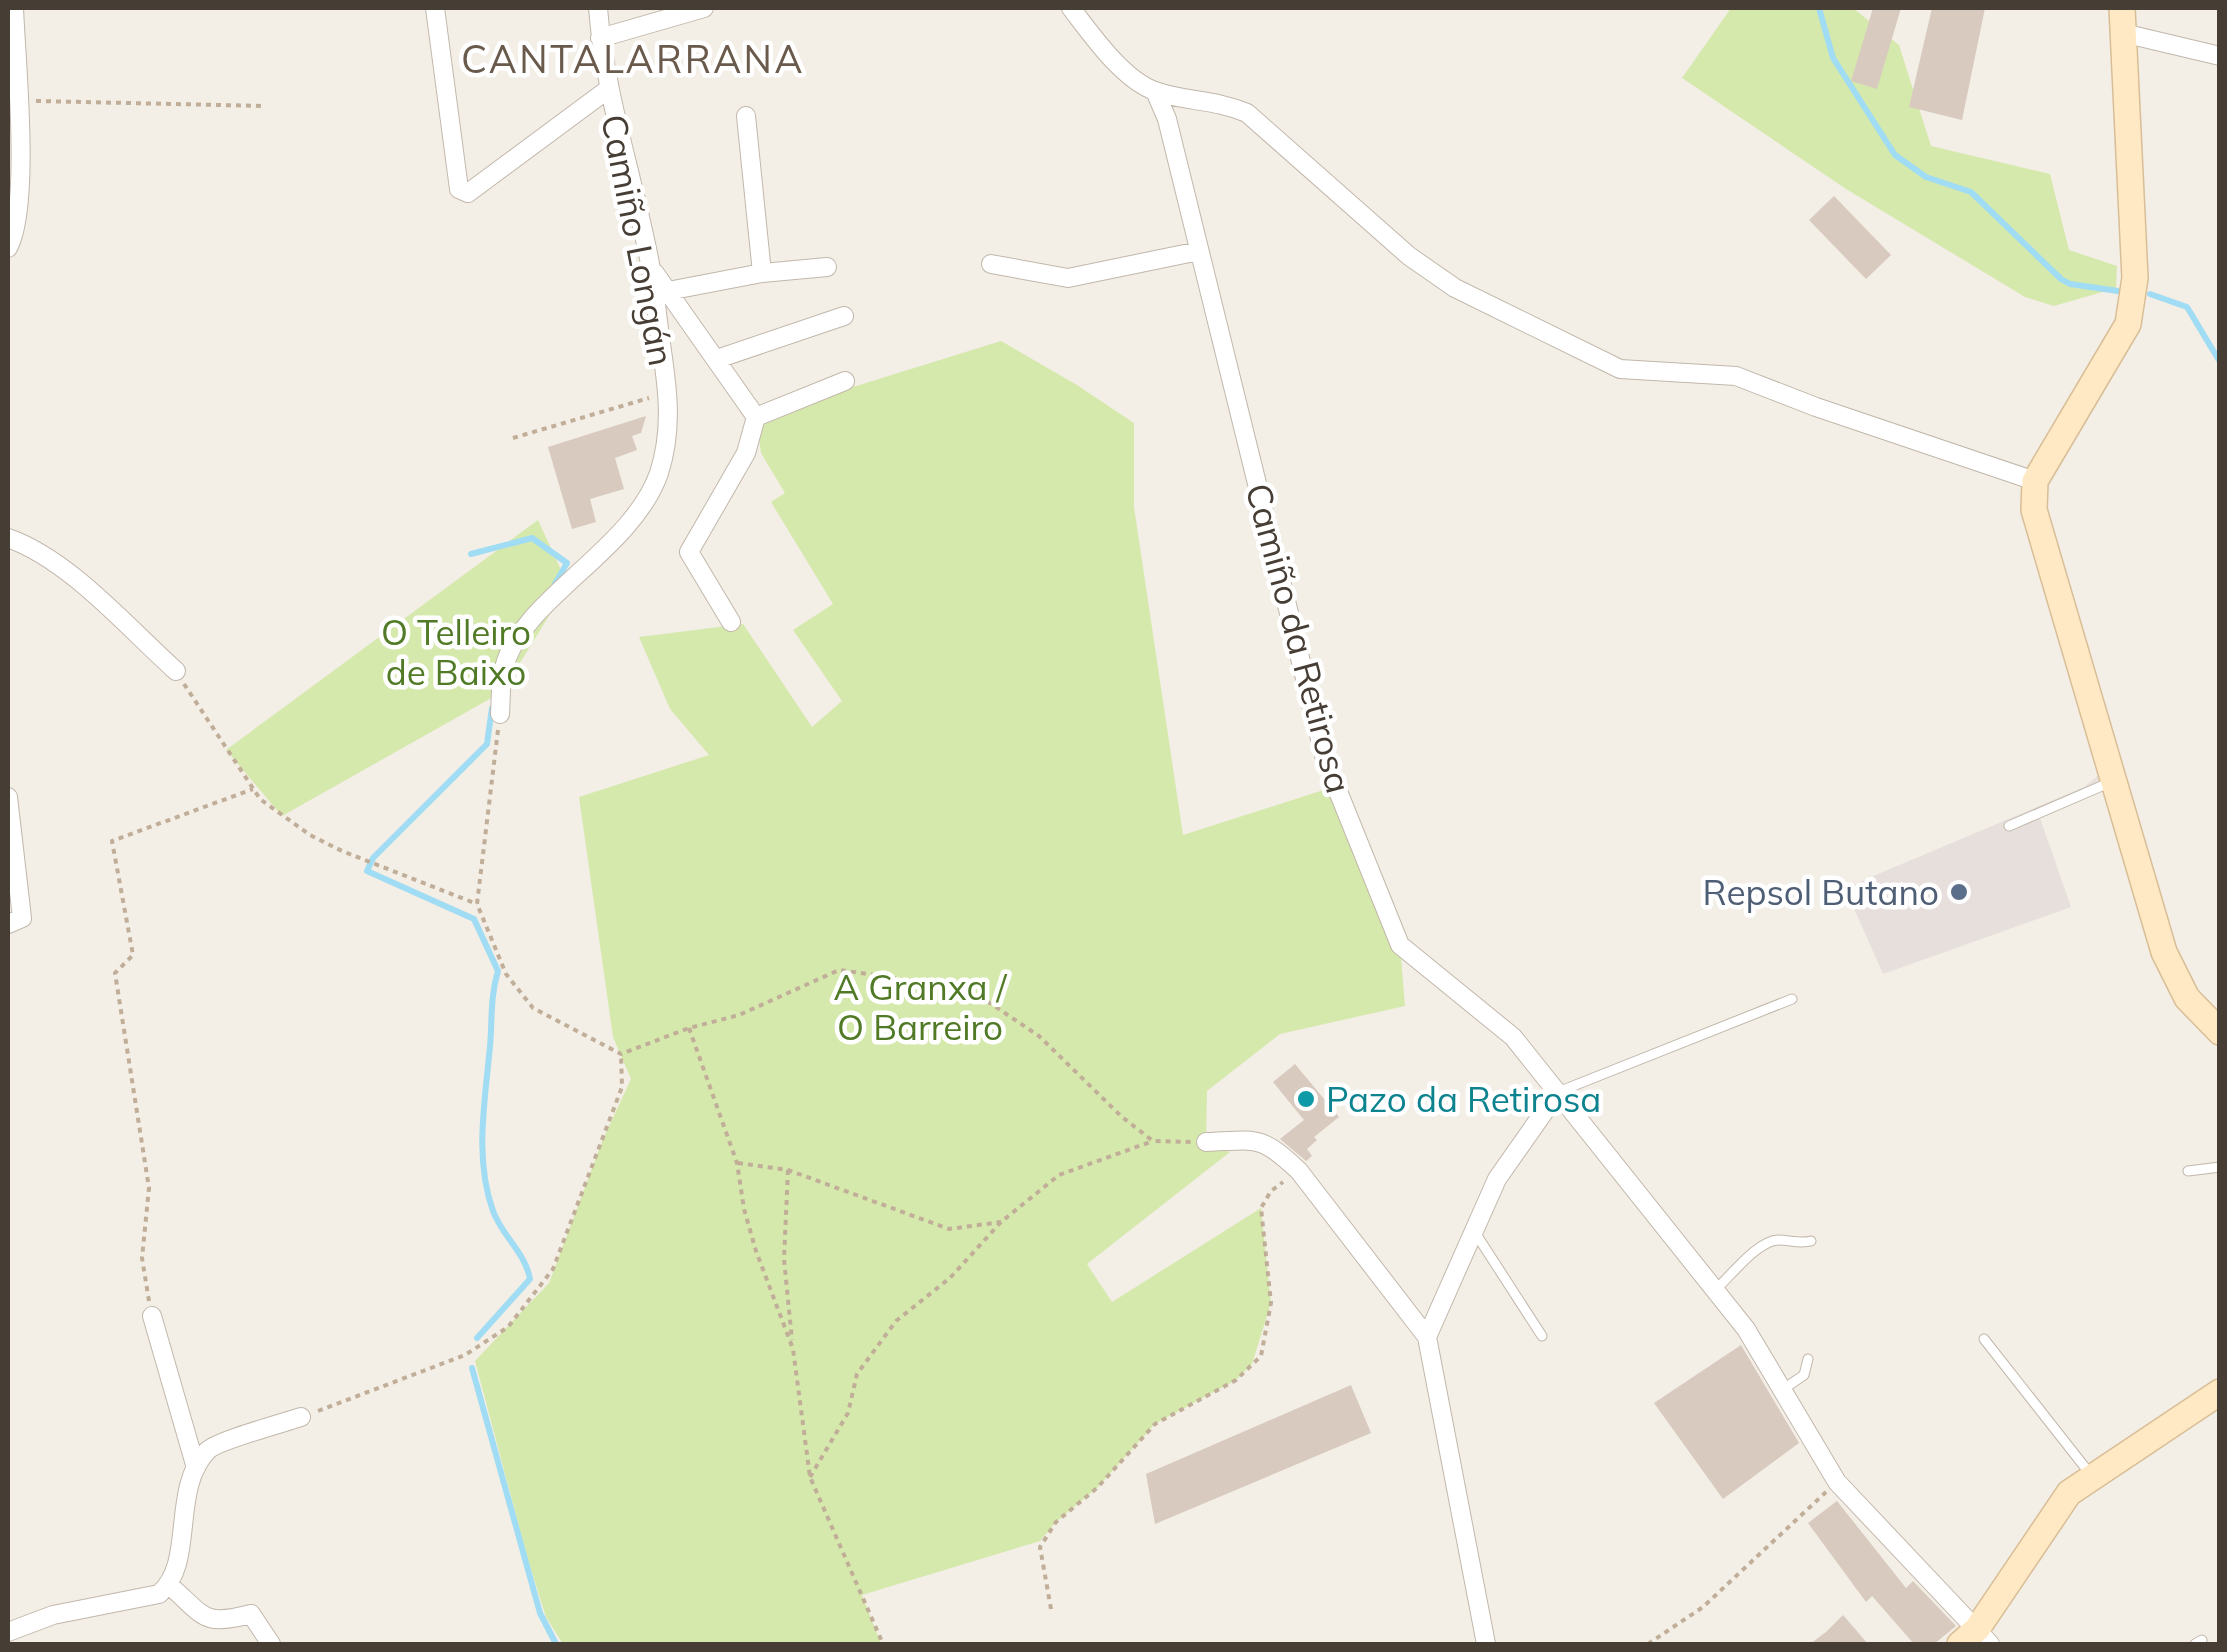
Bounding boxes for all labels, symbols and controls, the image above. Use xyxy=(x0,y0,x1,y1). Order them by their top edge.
district label: CANTALARRANA xyxy=(461,35,805,83)
street label: Camiño Longán xyxy=(592,111,684,369)
street label: Camiño da Retirosa xyxy=(1237,479,1361,797)
park label: O Telleiro de Baixo xyxy=(381,610,531,694)
place label: Repsol Butano xyxy=(1703,870,1939,914)
marker: Repsol Butano xyxy=(1948,881,1970,903)
park label: A Granxa / O Barreiro xyxy=(833,965,1008,1049)
place label: Pazo da Retirosa xyxy=(1326,1077,1601,1121)
marker: Pazo da Retirosa xyxy=(1295,1088,1317,1110)

